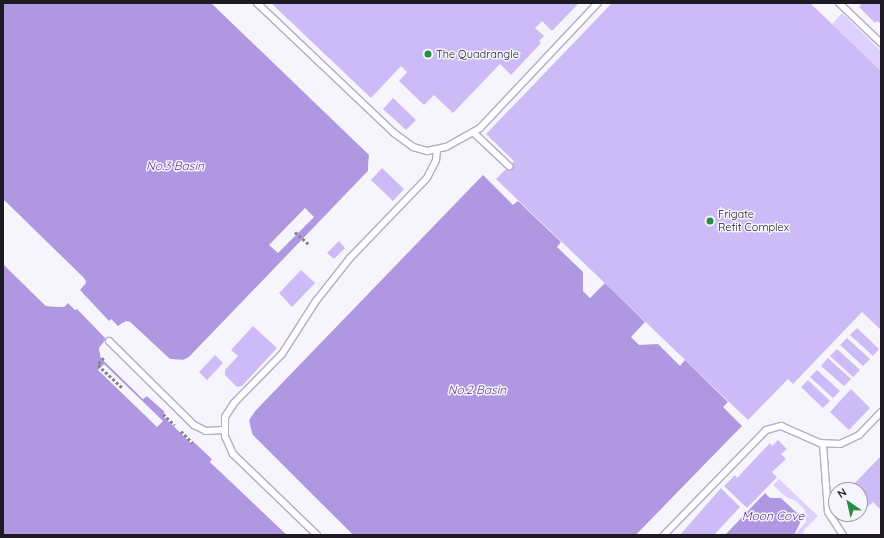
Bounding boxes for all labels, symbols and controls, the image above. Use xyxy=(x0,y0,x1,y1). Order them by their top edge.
place label: The Quadrangle xyxy=(436,47,519,61)
marker: The Quadrangle xyxy=(423,49,433,59)
water label: No.3 Basin xyxy=(146,159,204,173)
place label: Frigate Refit Complex xyxy=(718,208,789,234)
marker: Frigate Refit Complex xyxy=(705,216,715,226)
water label: No.2 Basin xyxy=(448,383,506,397)
north arrow xyxy=(828,482,868,522)
text: N xyxy=(835,485,849,501)
water label: Moon Cove xyxy=(742,509,804,523)

